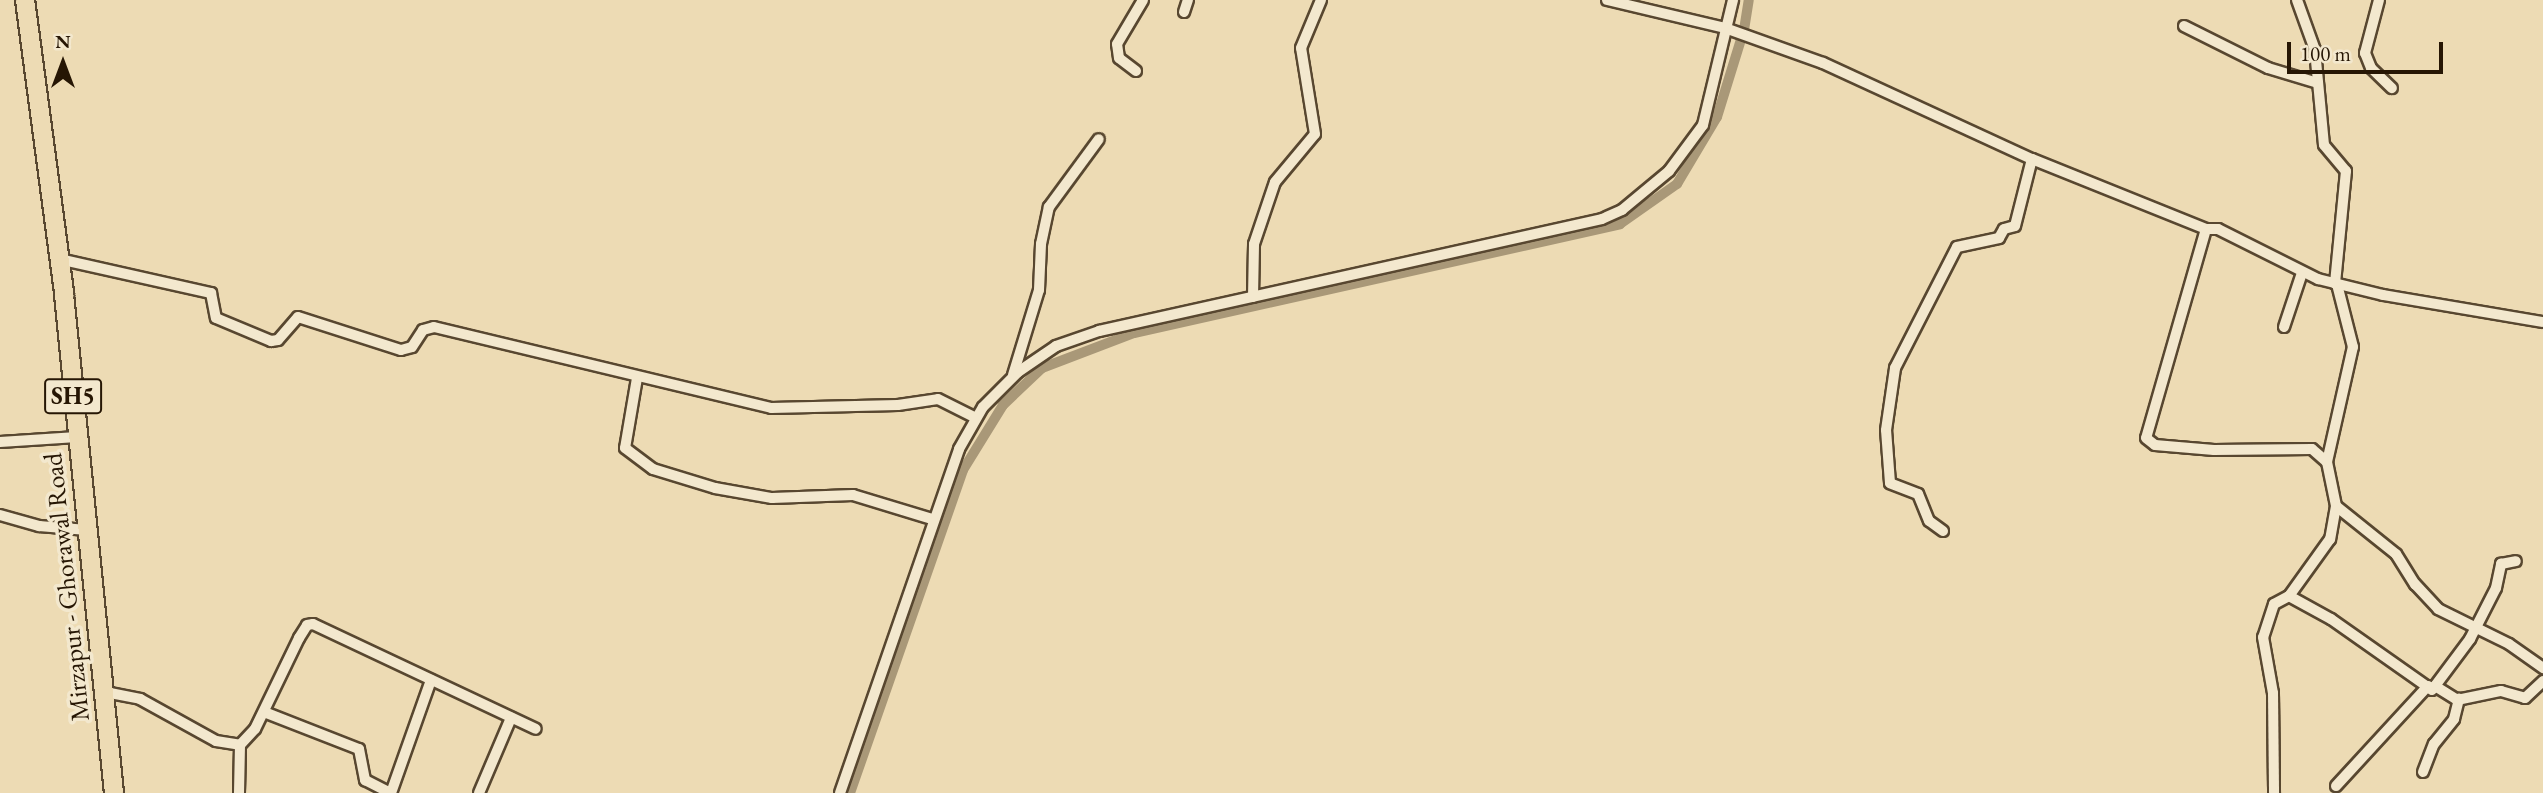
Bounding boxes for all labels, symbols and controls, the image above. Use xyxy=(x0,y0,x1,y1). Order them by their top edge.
north arrow xyxy=(28,28,98,98)
scale bar xyxy=(2291,28,2447,72)
text: N xyxy=(55,29,71,54)
text: 100 m xyxy=(2300,40,2351,67)
road number: SH5 xyxy=(43,376,103,416)
street label: Mirzapur - Ghorawal Road xyxy=(37,451,97,723)

